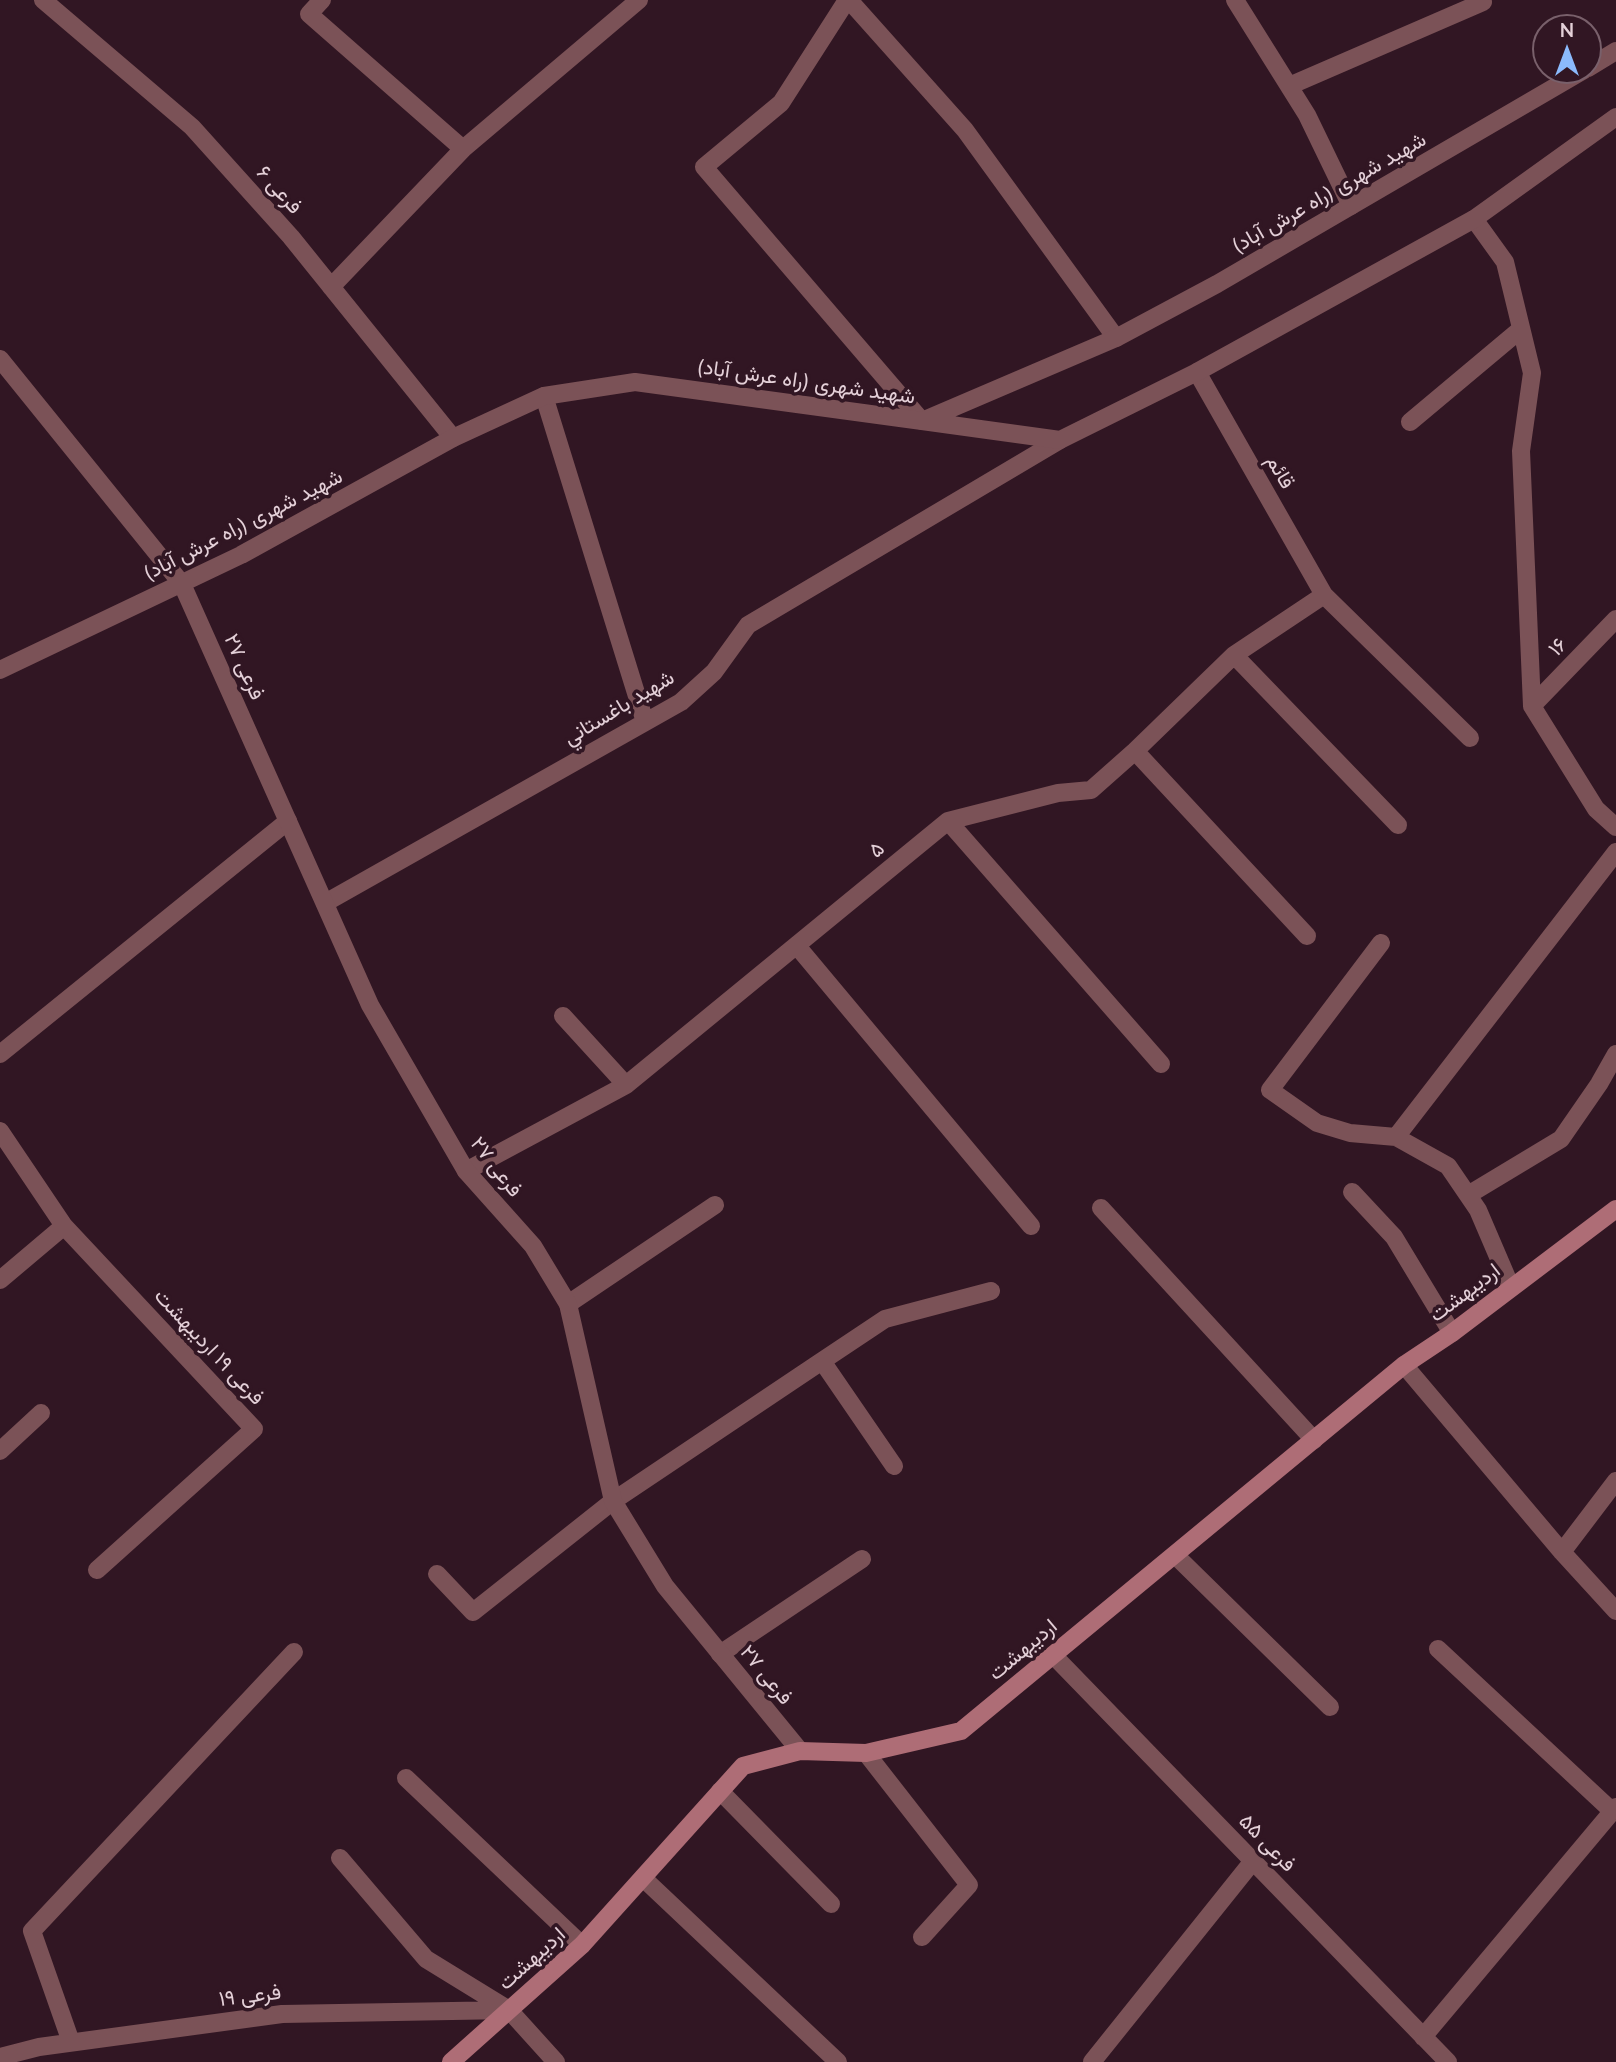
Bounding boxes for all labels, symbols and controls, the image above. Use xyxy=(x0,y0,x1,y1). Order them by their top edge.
north arrow xyxy=(1532,14,1602,84)
text: N xyxy=(1560,18,1574,42)
street label: شهید شهری (راه عرش آباد) xyxy=(1227,127,1431,259)
street label: فرعی ۶ xyxy=(251,161,307,219)
street label: شهید شهری (راه عرش آباد) xyxy=(695,354,917,410)
street label: قائم xyxy=(1260,451,1300,493)
street label: شهید شهری (راه عرش آباد) xyxy=(139,464,347,586)
street label: فرعی ۲۷ xyxy=(218,630,270,704)
street label: ۱۶ xyxy=(1543,632,1573,662)
street label: شهيد باغستاني xyxy=(559,665,679,751)
street label: ۵ xyxy=(864,836,890,864)
street label: فرعی ۲۷ xyxy=(465,1132,527,1202)
street label: اردیبهشت xyxy=(1425,1258,1505,1328)
street label: فرعی ۱۹ اردیبهشت xyxy=(149,1284,269,1410)
street label: اردیبهشت xyxy=(983,1614,1063,1686)
street label: فرعی ۲۷ xyxy=(734,1640,798,1710)
street label: فرعی ۵۵ xyxy=(1233,1809,1301,1877)
street label: اردیبهشت xyxy=(493,1922,571,1996)
street label: فرعی ۱۹ xyxy=(218,1980,282,2012)

